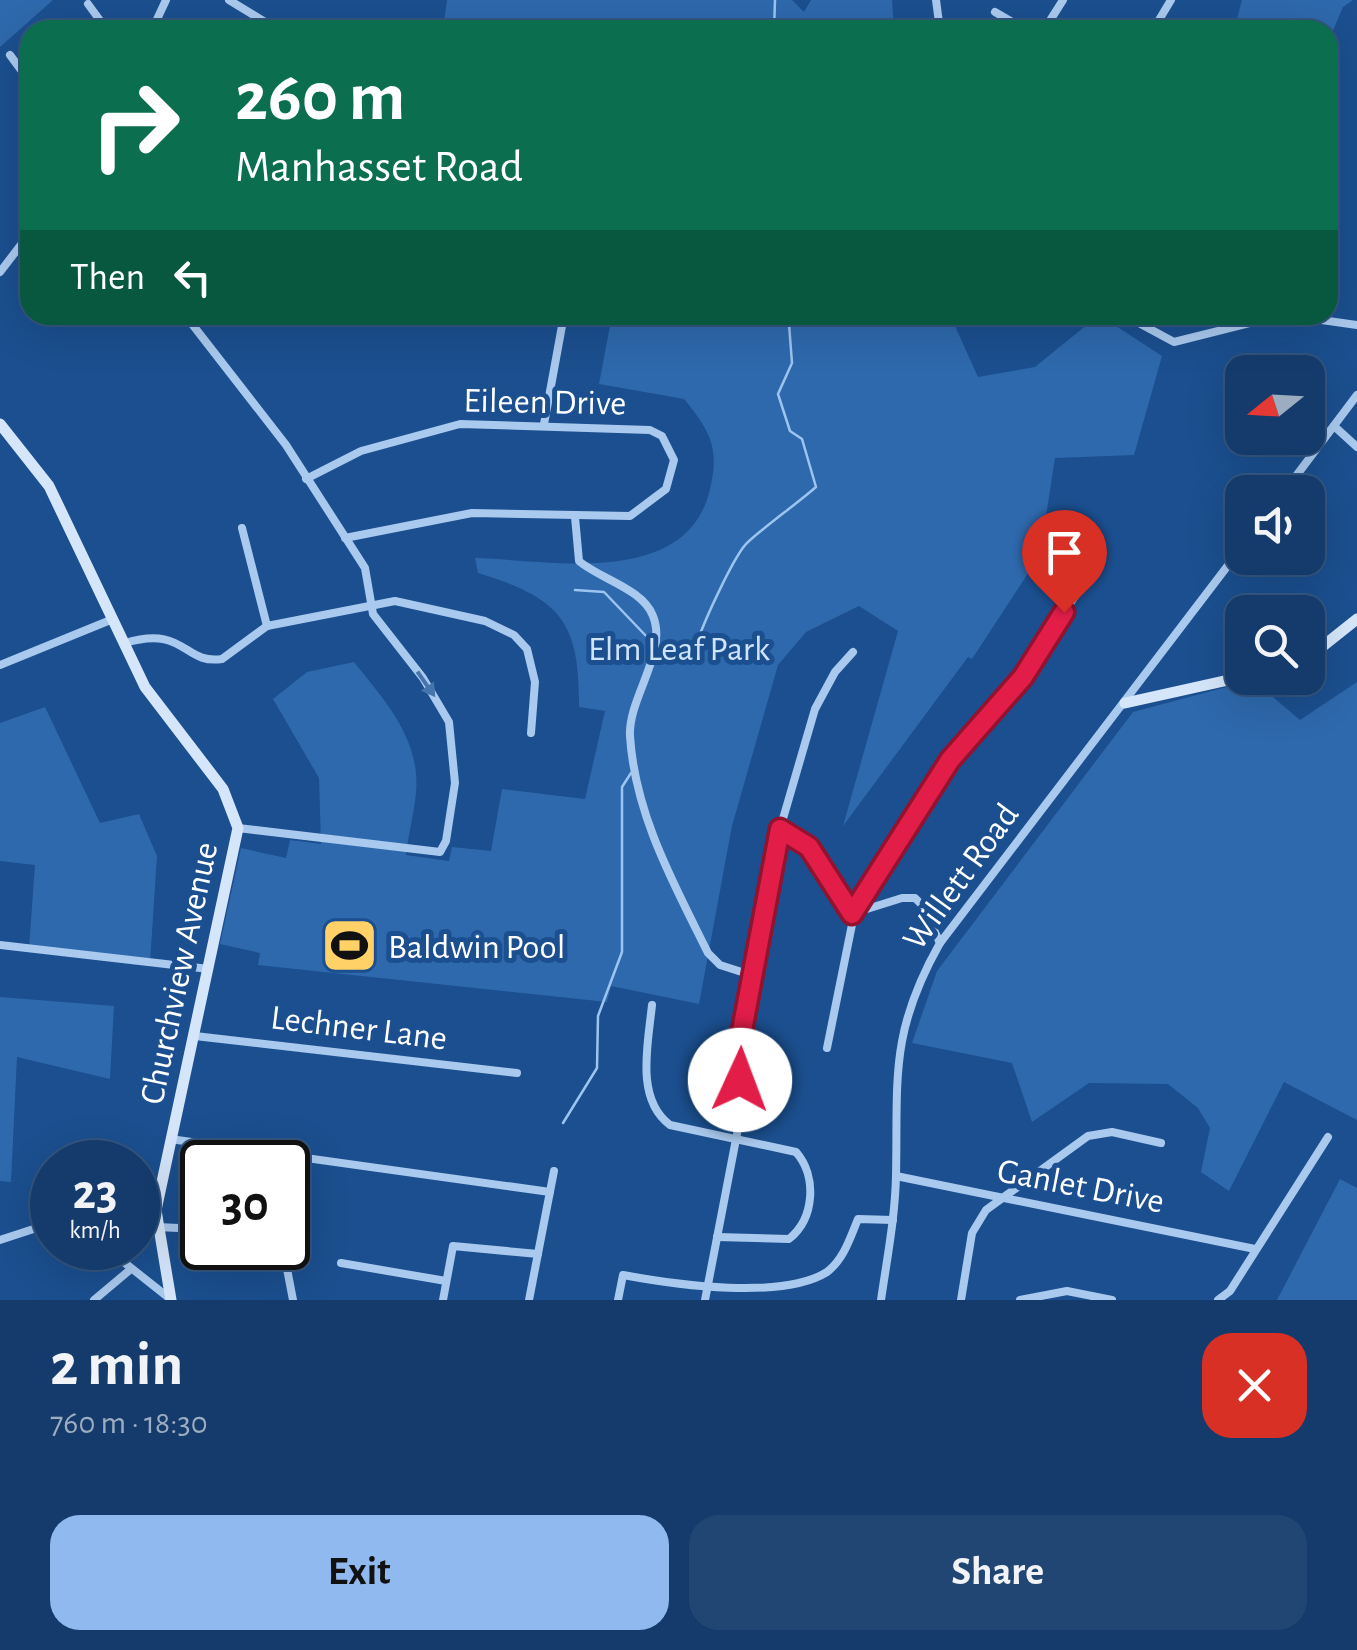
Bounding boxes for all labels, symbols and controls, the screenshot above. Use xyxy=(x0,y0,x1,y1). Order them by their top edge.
icon: right xyxy=(70,60,200,190)
text: 260 m xyxy=(235,63,405,133)
text: Manhasset Road xyxy=(235,145,523,190)
icon: left xyxy=(165,250,220,305)
text: Then xyxy=(70,259,145,297)
north arrow xyxy=(1225,355,1325,455)
map controls xyxy=(1225,355,1325,695)
street label: Eileen Drive xyxy=(463,384,627,421)
button: sound xyxy=(1225,475,1325,575)
pin xyxy=(1022,510,1107,613)
icon: arrive xyxy=(1037,525,1092,580)
button: search xyxy=(1225,595,1325,695)
park label: Elm Leaf Park xyxy=(588,632,770,667)
one-way arrow xyxy=(416,671,435,697)
street label: Willett Road xyxy=(897,797,1026,956)
street label: Churchview Avenue xyxy=(135,839,224,1108)
sports icon: Baldwin Pool xyxy=(319,916,379,976)
place label: Baldwin Pool xyxy=(388,930,565,965)
street label: Lechner Lane xyxy=(269,1000,449,1057)
position arrow xyxy=(688,1028,792,1132)
speed limit sign: 30 xyxy=(180,1140,310,1270)
street label: Ganlet Drive xyxy=(994,1153,1167,1220)
text: 23 xyxy=(72,1168,118,1218)
text: km/h xyxy=(69,1218,121,1243)
button: close xyxy=(1202,1333,1307,1438)
text: 2 min xyxy=(50,1336,183,1396)
text: 760 m · 18:30 xyxy=(50,1407,208,1439)
button: Exit xyxy=(50,1515,669,1630)
button: Share xyxy=(689,1515,1307,1630)

